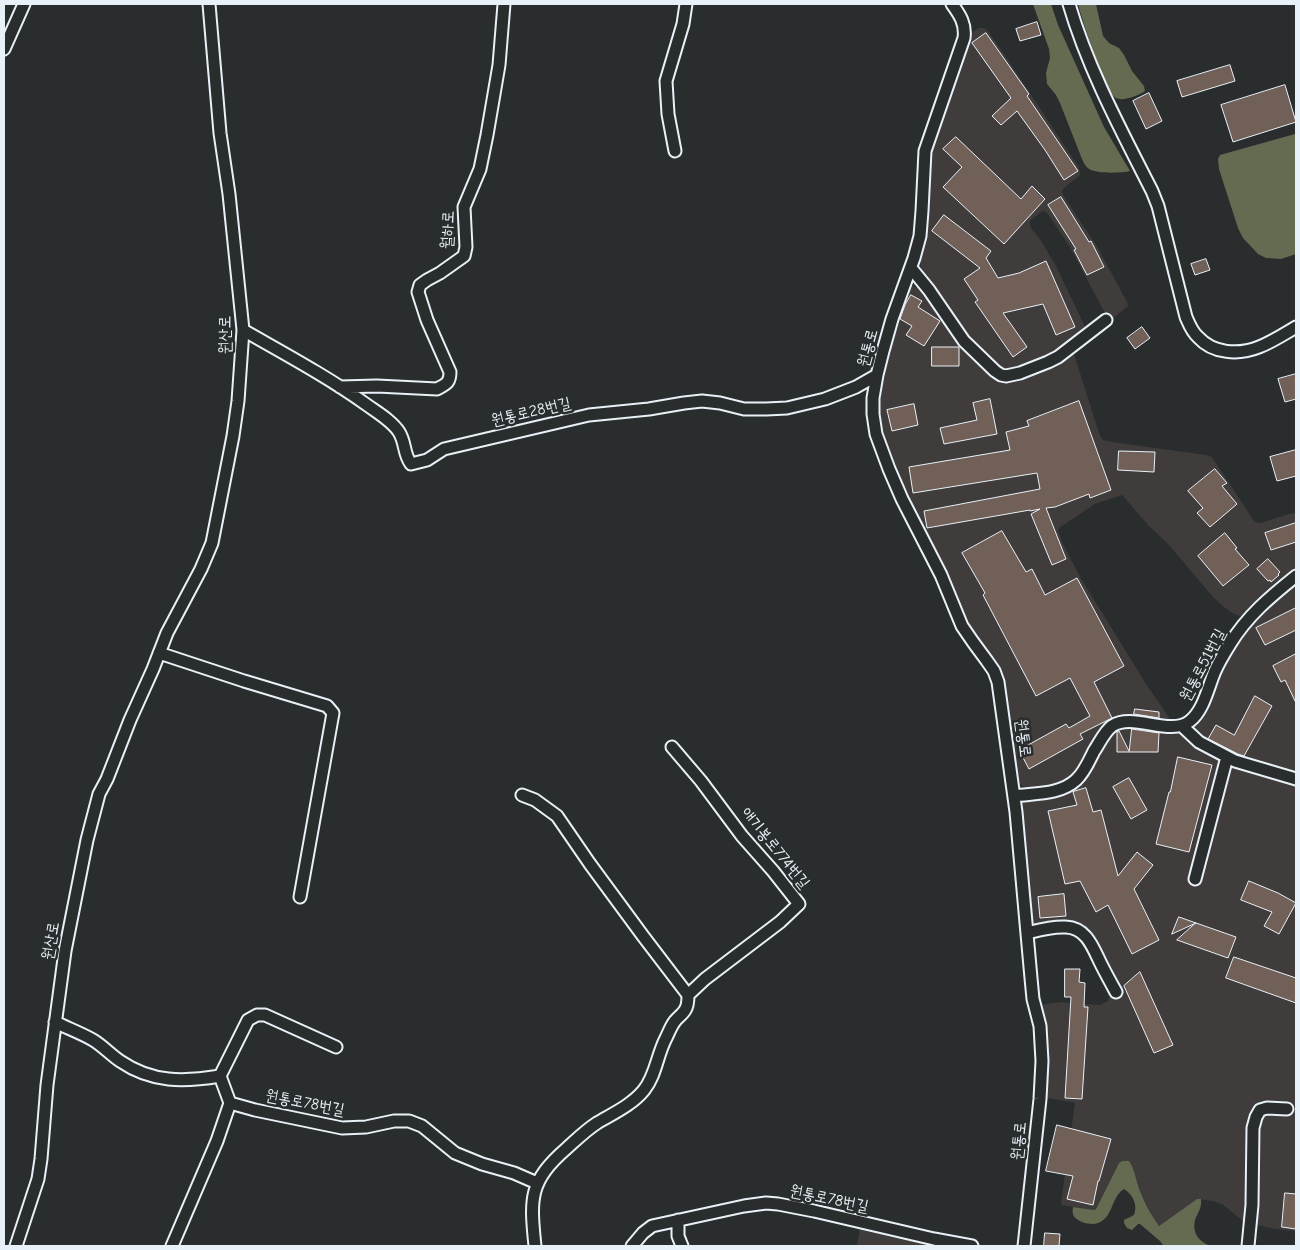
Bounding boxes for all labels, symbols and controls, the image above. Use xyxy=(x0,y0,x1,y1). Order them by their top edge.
street label: 월하로 xyxy=(437,210,459,250)
street label: 원산로 xyxy=(215,316,235,354)
street label: 원통로 xyxy=(854,327,882,369)
street label: 원통로28번길 xyxy=(489,394,573,430)
street label: 원통로51번길 xyxy=(1176,625,1230,705)
street label: 원통로 xyxy=(1011,718,1035,758)
street label: 애기봉로774번길 xyxy=(736,804,814,892)
street label: 원산로 xyxy=(38,920,64,962)
street label: 원통로78번길 xyxy=(264,1086,346,1120)
street label: 원통로 xyxy=(1007,1121,1031,1161)
street label: 원통로78번길 xyxy=(788,1181,870,1217)

